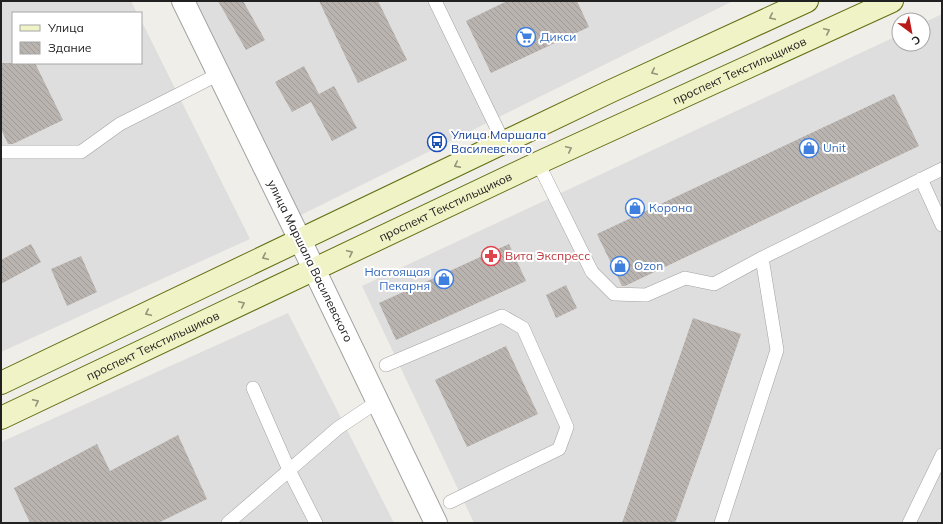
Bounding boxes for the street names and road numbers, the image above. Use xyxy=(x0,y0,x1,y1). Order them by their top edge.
street label: проспект Текстильщиков xyxy=(670,33,809,107)
street label: проспект Текстильщиков xyxy=(376,168,514,245)
street label: улица Маршала Василевского xyxy=(265,177,356,344)
street label: проспект Текстильщиков xyxy=(84,307,222,383)

